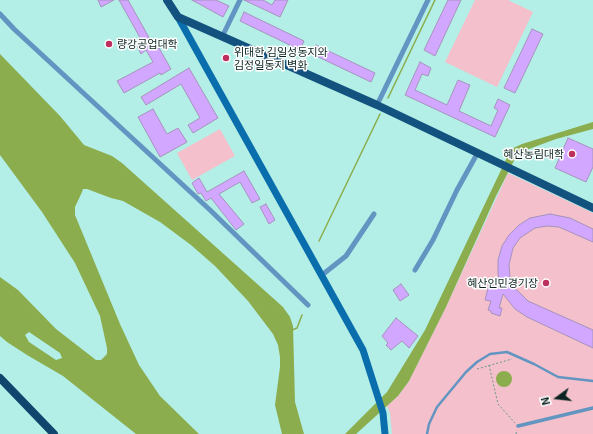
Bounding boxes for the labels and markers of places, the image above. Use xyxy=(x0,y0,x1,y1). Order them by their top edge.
place label: 량강공업대학 xyxy=(117,37,178,51)
marker: 량강공업대학 xyxy=(104,39,114,49)
place label: 위대한 김일성동지와 김정일동지 벽화 xyxy=(234,45,328,71)
marker: 위대한 김일성동지와 김정일동지 벽화 xyxy=(221,53,231,63)
place label: 혜산농림대학 xyxy=(503,147,564,161)
marker: 혜산농림대학 xyxy=(567,149,577,159)
place label: 혜산인민경기장 xyxy=(467,276,538,290)
marker: 혜산인민경기장 xyxy=(541,278,551,288)

